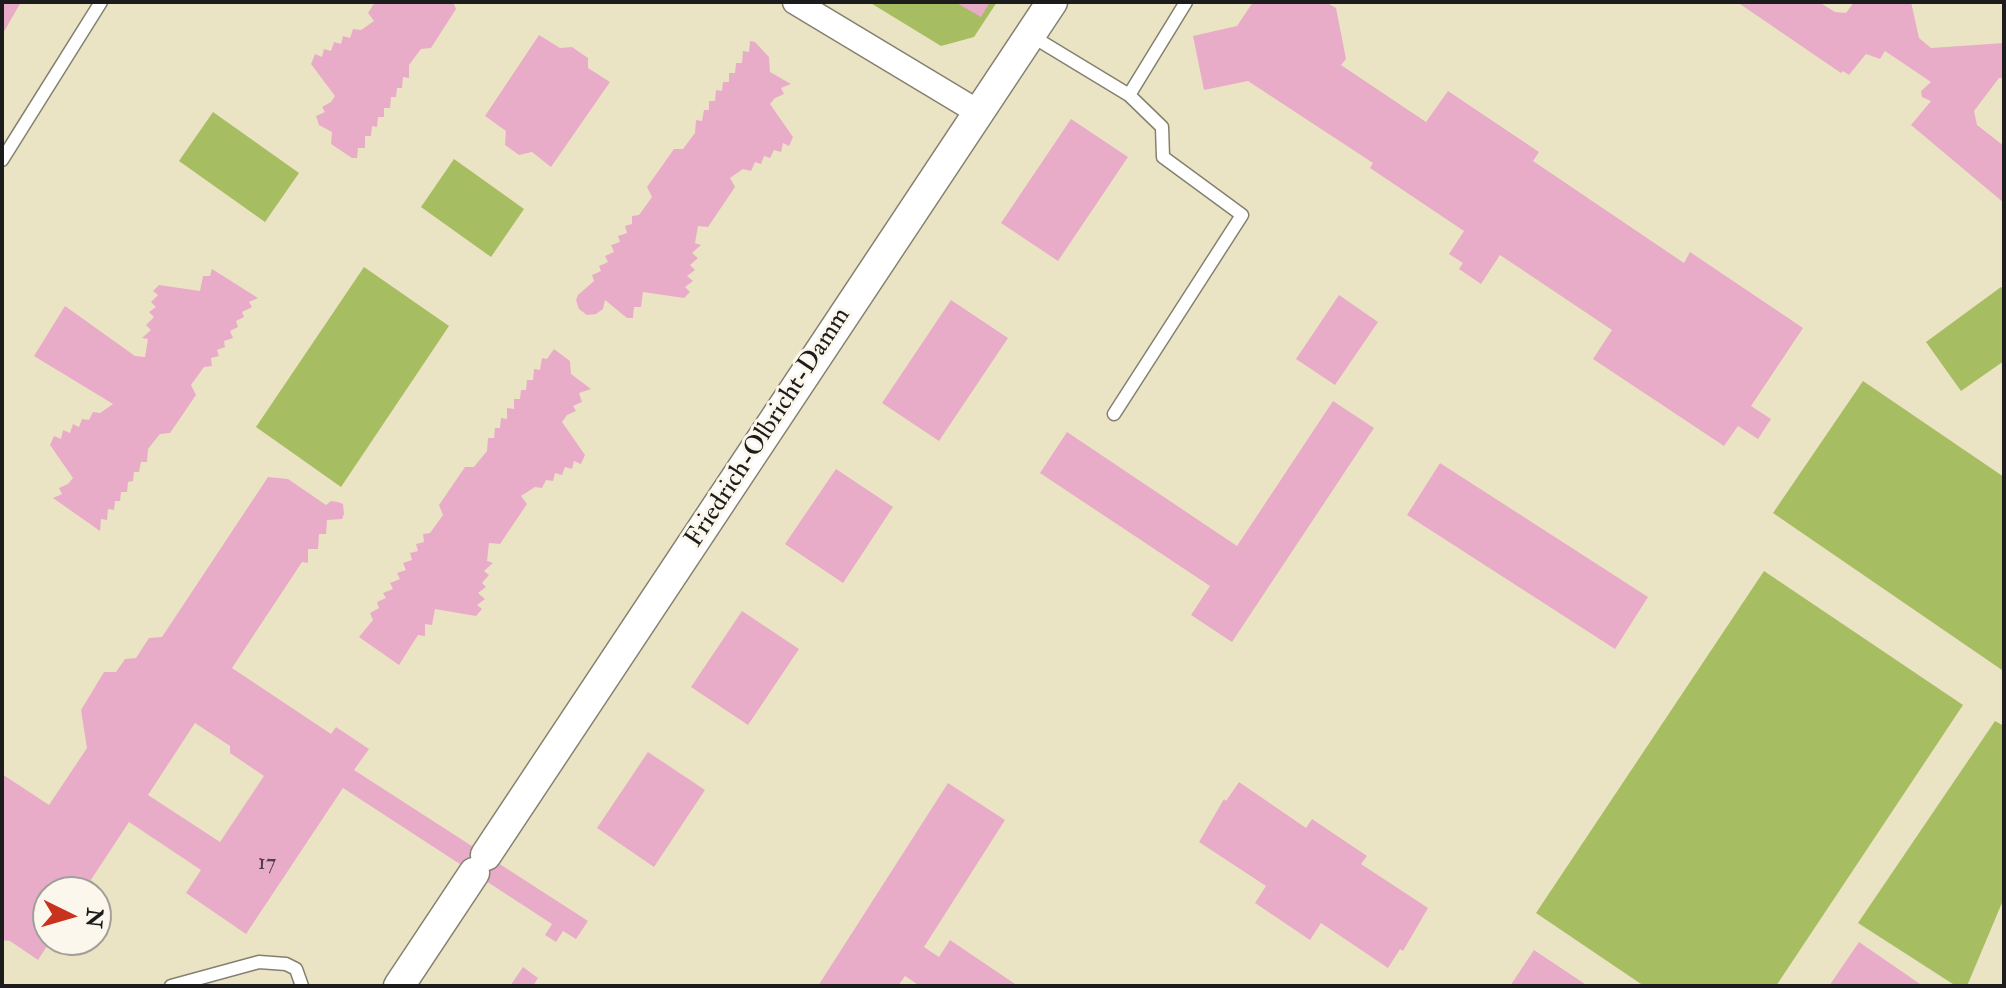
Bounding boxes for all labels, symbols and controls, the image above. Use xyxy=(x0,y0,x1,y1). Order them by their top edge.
street label: Friedrich-Olbricht-Damm xyxy=(680,302,858,554)
house number: 17 xyxy=(258,851,276,877)
north arrow xyxy=(32,876,112,956)
text: N xyxy=(79,907,109,929)

